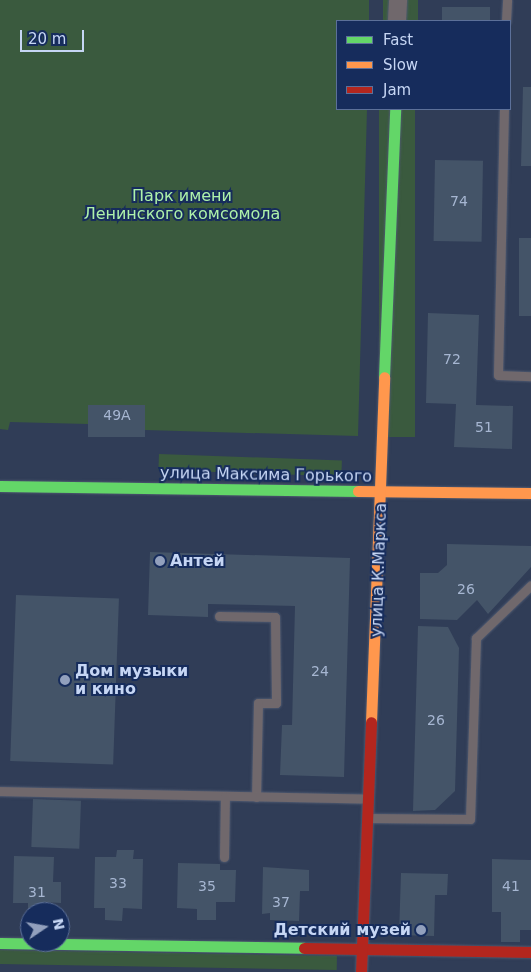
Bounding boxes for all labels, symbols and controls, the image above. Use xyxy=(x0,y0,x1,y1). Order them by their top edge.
scale bar xyxy=(22,20,86,52)
legend xyxy=(336,20,511,110)
text: 20 m xyxy=(28,30,66,48)
text: Fast xyxy=(383,31,413,49)
text: Slow xyxy=(383,56,418,74)
text: Jam xyxy=(383,81,411,99)
park label: Парк имени Ленинского комсомола xyxy=(84,186,280,224)
house number: 74 xyxy=(450,193,468,209)
house number: 72 xyxy=(443,351,461,367)
house number: 49А xyxy=(103,407,131,423)
house number: 51 xyxy=(475,419,493,435)
street label: улица Максима Горького xyxy=(160,464,372,486)
street label: улица К.Маркса xyxy=(367,503,391,637)
place label: Антей xyxy=(170,551,225,571)
marker: Антей xyxy=(154,555,166,567)
house number: 26 xyxy=(457,581,475,597)
place label: Дом музыки и кино xyxy=(75,661,188,699)
house number: 24 xyxy=(311,663,329,679)
marker: Дом музыки и кино xyxy=(59,674,71,686)
house number: 26 xyxy=(427,712,445,728)
house number: 33 xyxy=(109,875,127,891)
house number: 35 xyxy=(198,878,216,894)
house number: 41 xyxy=(502,878,520,894)
house number: 31 xyxy=(28,884,46,900)
house number: 37 xyxy=(272,894,290,910)
north arrow xyxy=(20,902,70,952)
text: N xyxy=(50,917,68,931)
place label: Детский музей xyxy=(273,920,411,940)
marker: Детский музей xyxy=(415,924,427,936)

